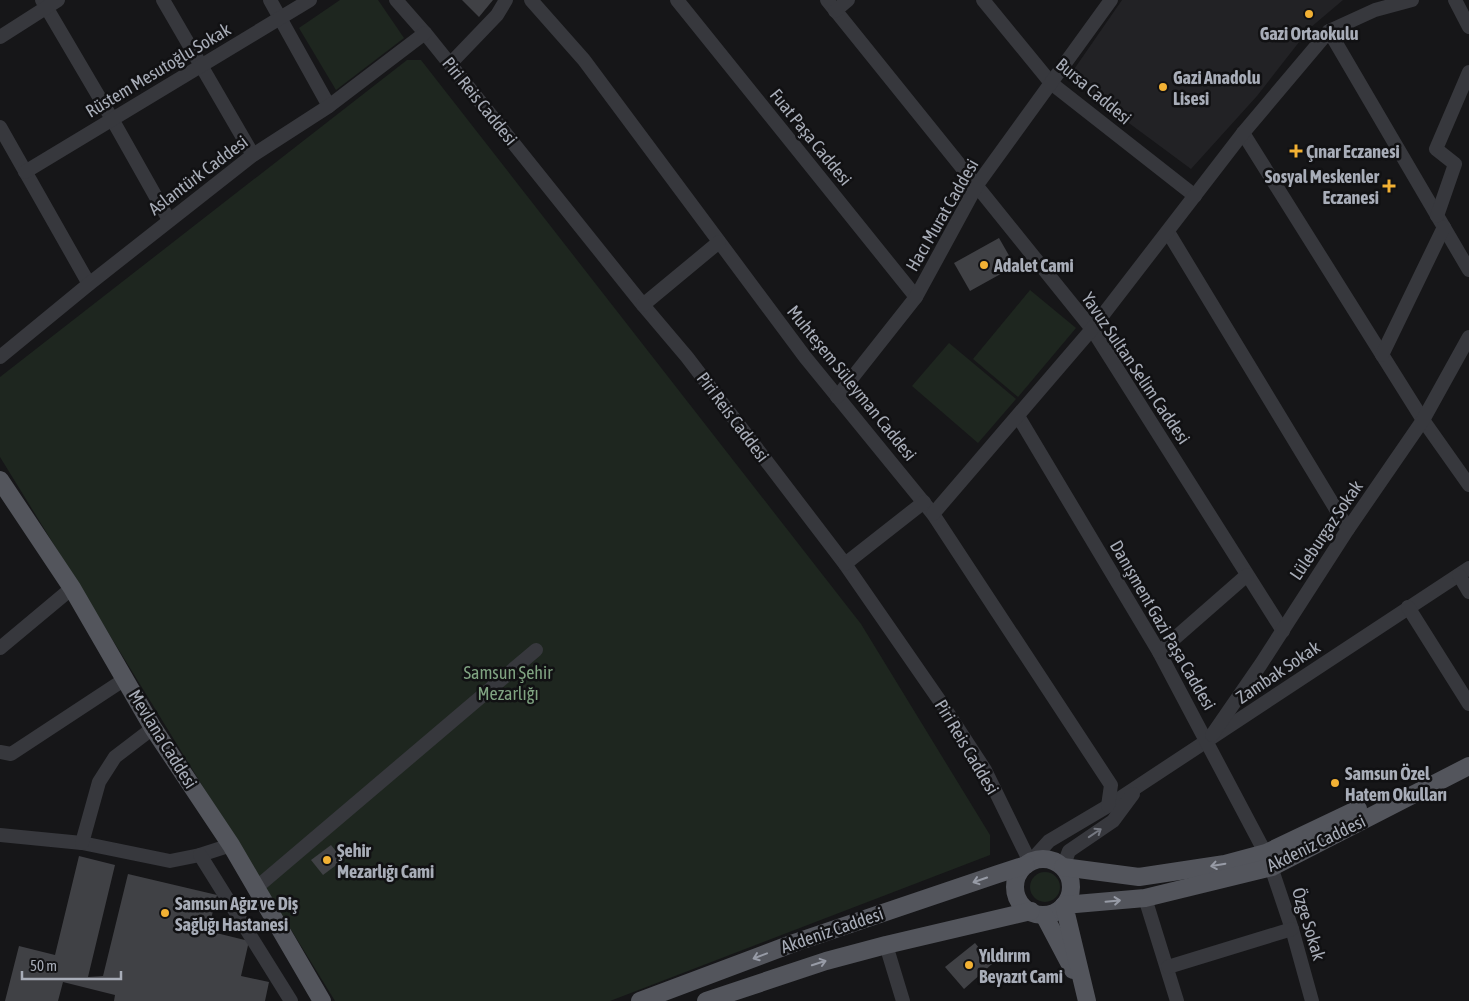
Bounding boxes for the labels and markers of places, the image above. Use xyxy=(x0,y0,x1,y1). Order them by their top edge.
marker: Gazi Ortaokulu xyxy=(1303,8,1315,20)
place label: Gazi Ortaokulu xyxy=(1260,23,1359,44)
place label: Gazi Anadolu Lisesi xyxy=(1173,67,1261,109)
marker: Gazi Anadolu Lisesi xyxy=(1157,81,1169,93)
place label: Çınar Eczanesi xyxy=(1306,141,1400,162)
marker: Çınar Eczanesi xyxy=(1290,145,1302,157)
place label: Sosyal Meskenler Eczanesi xyxy=(1265,166,1380,208)
marker: Sosyal Meskenler Eczanesi xyxy=(1383,180,1395,192)
place label: Adalet Cami xyxy=(993,255,1074,276)
marker: Adalet Cami xyxy=(978,259,990,271)
place label: Samsun Özel Hatem Okulları xyxy=(1345,763,1447,805)
marker: Samsun Özel Hatem Okulları xyxy=(1329,777,1341,789)
place label: Şehir Mezarlığı Cami xyxy=(337,840,434,882)
marker: Şehir Mezarlığı Cami xyxy=(321,854,333,866)
place label: Samsun Ağız ve Diş Sağlığı Hastanesi xyxy=(175,893,299,935)
marker: Samsun Ağız ve Diş Sağlığı Hastanesi xyxy=(159,907,171,919)
place label: Yıldırım Beyazıt Cami xyxy=(978,945,1063,987)
marker: Yıldırım Beyazıt Cami xyxy=(963,959,975,971)

